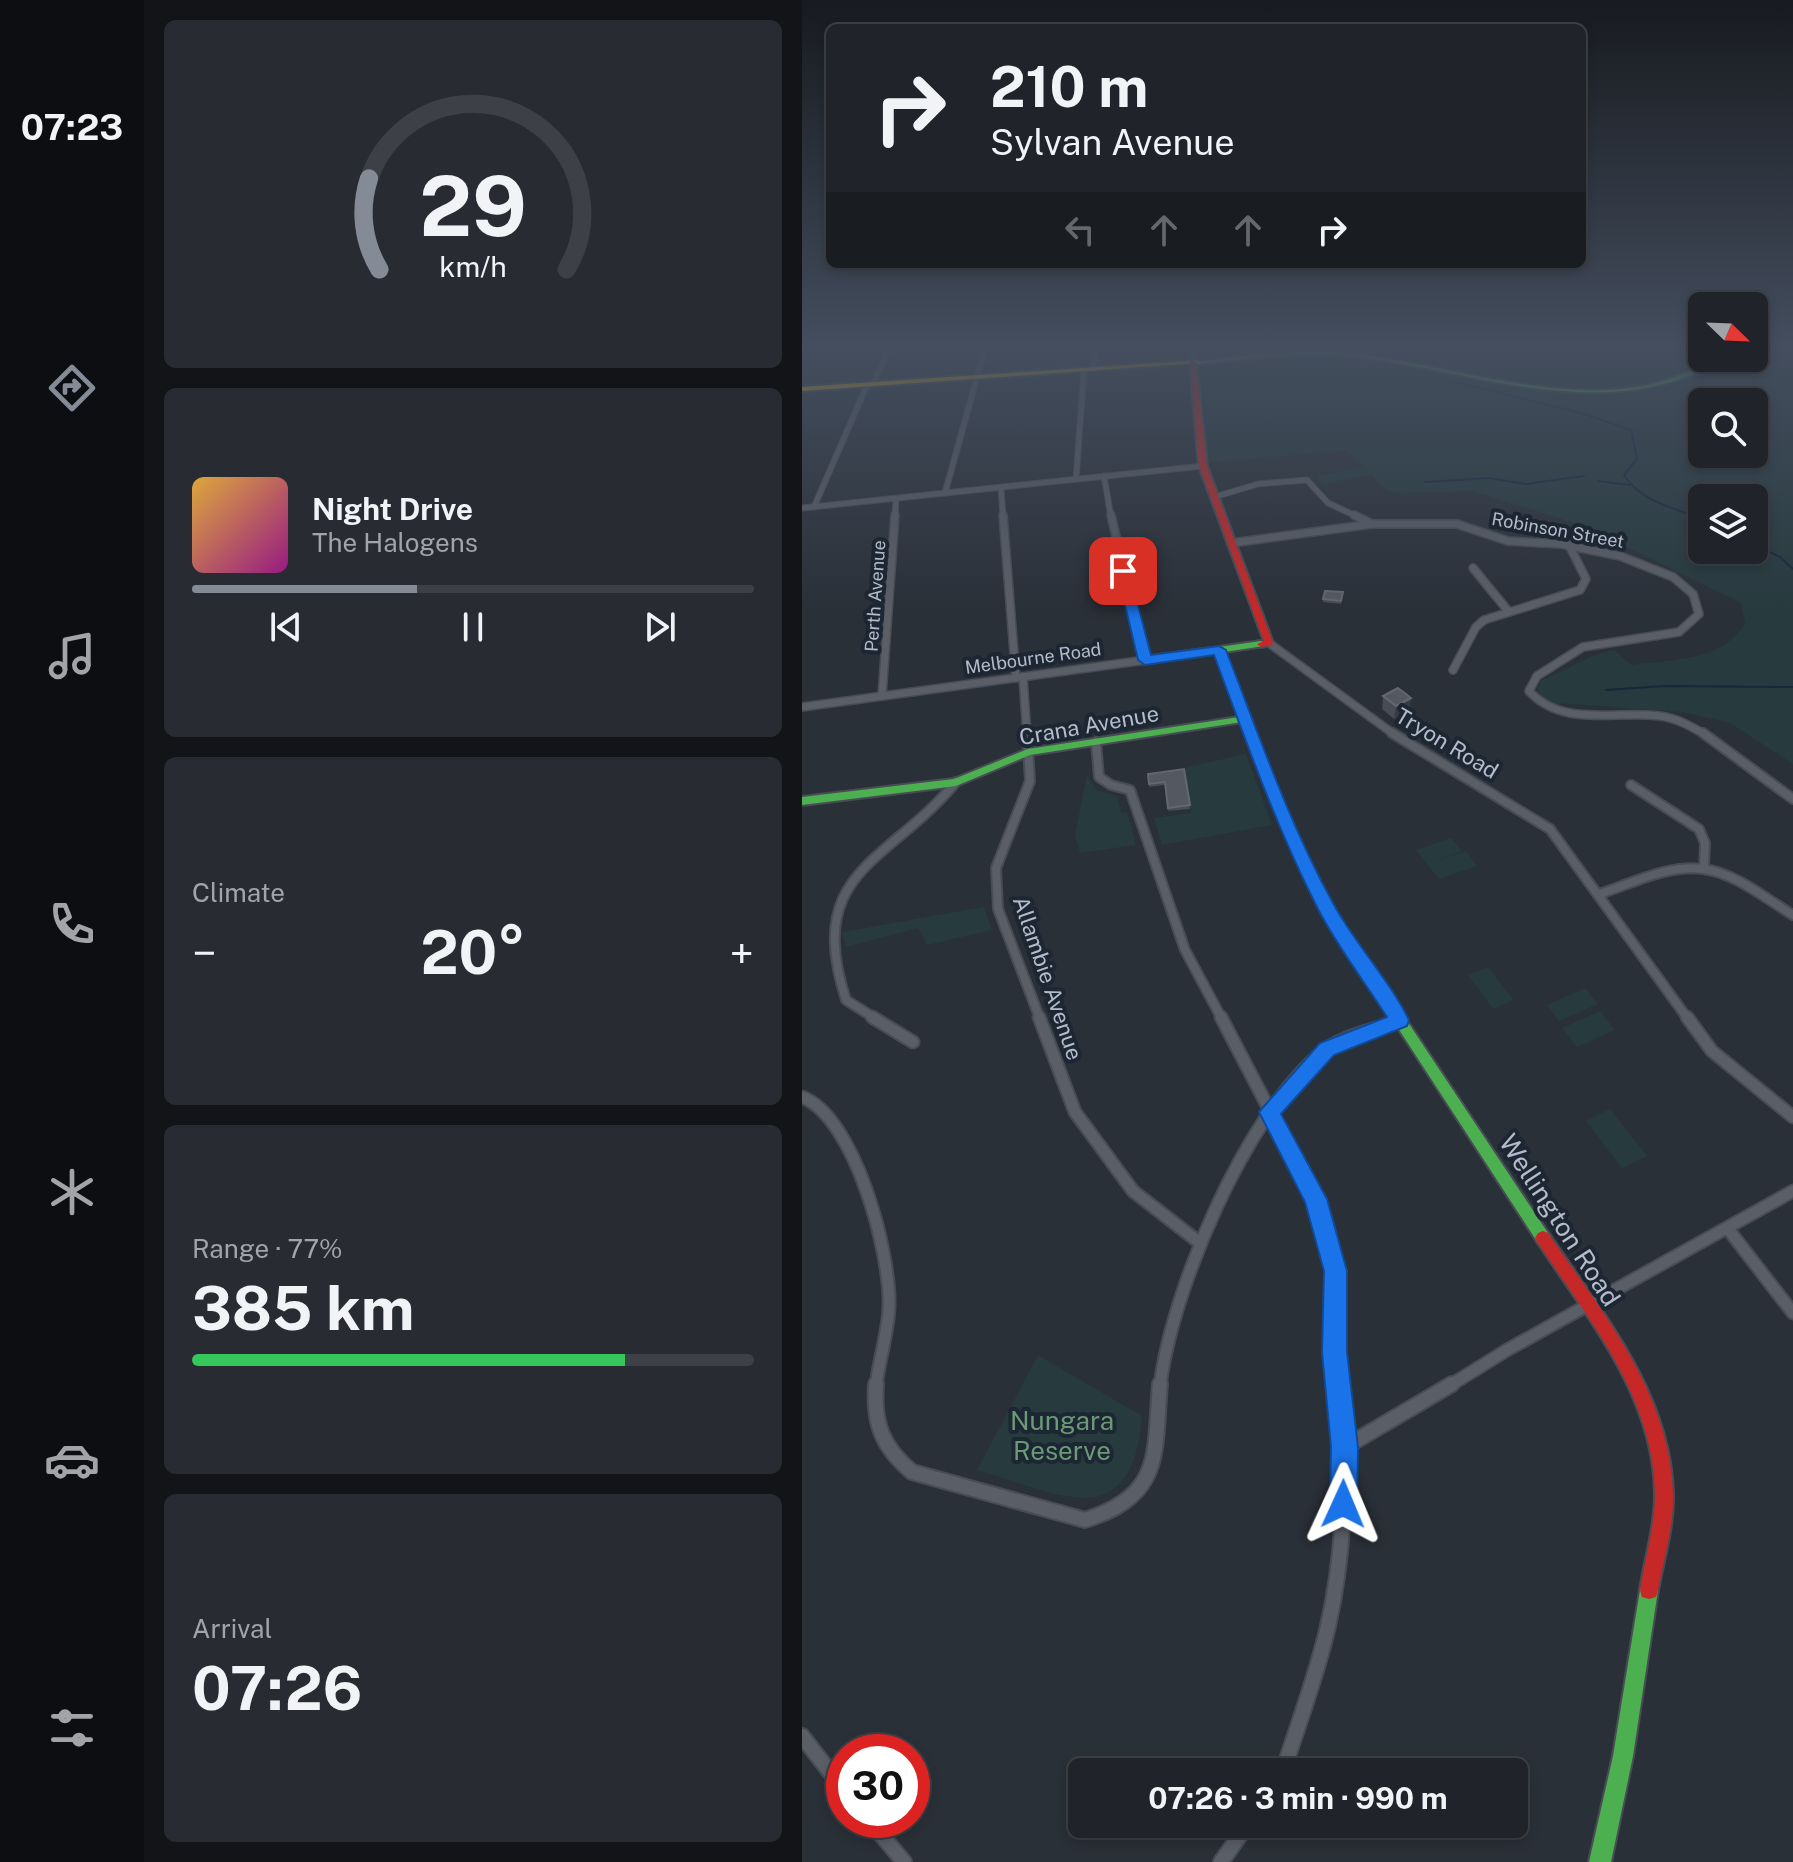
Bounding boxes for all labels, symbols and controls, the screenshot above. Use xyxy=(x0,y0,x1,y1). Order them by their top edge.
text: 210 m xyxy=(990,54,1148,120)
icon: right xyxy=(858,56,962,160)
text: 07:23 xyxy=(21,106,123,148)
text: Sylvan Avenue xyxy=(990,121,1235,163)
text: 29 xyxy=(419,157,527,255)
icon: left xyxy=(1058,208,1102,252)
icon: ahead xyxy=(1142,208,1186,252)
icon: ahead xyxy=(1226,208,1270,252)
icon: right xyxy=(1310,208,1354,252)
text: km/h xyxy=(439,250,507,283)
north arrow xyxy=(1688,292,1768,372)
map controls xyxy=(1688,292,1768,564)
icon: directions xyxy=(44,360,100,416)
button: search xyxy=(1688,388,1768,468)
button: layers xyxy=(1688,484,1768,564)
text: Night Drive xyxy=(312,491,473,527)
street label: Robinson Street xyxy=(1490,508,1626,552)
text: The Halogens xyxy=(312,527,478,558)
pin xyxy=(1089,537,1157,605)
street label: Perth Avenue xyxy=(861,539,889,653)
icon: arrive xyxy=(1101,549,1145,593)
icon: previous xyxy=(264,605,308,649)
icon: pause xyxy=(451,605,495,649)
icon: next xyxy=(638,605,682,649)
icon: music xyxy=(44,628,100,684)
street label: Melbourne Road xyxy=(964,638,1102,678)
street label: Crana Avenue xyxy=(1017,700,1161,750)
street label: Tryon Road xyxy=(1391,702,1503,784)
text: Climate xyxy=(192,877,285,908)
street label: Allambie Avenue xyxy=(1008,893,1088,1063)
icon: phone xyxy=(44,896,100,952)
text: 20° xyxy=(420,917,526,988)
text: − xyxy=(192,927,216,979)
text: + xyxy=(730,927,754,979)
street label: Wellington Road xyxy=(1493,1128,1627,1312)
icon: climate xyxy=(44,1164,100,1220)
text: Range · 77% xyxy=(192,1233,343,1264)
text: 385 km xyxy=(192,1273,415,1344)
park label: Nungara Reserve xyxy=(1010,1405,1114,1466)
icon: car xyxy=(44,1432,100,1488)
position arrow xyxy=(1301,1462,1385,1546)
text: Arrival xyxy=(192,1613,272,1644)
text: 07:26 xyxy=(192,1653,362,1724)
icon: filters xyxy=(44,1700,100,1756)
speed limit sign: 30 xyxy=(826,1734,930,1838)
text: 07:26 · 3 min · 990 m xyxy=(1148,1780,1448,1816)

